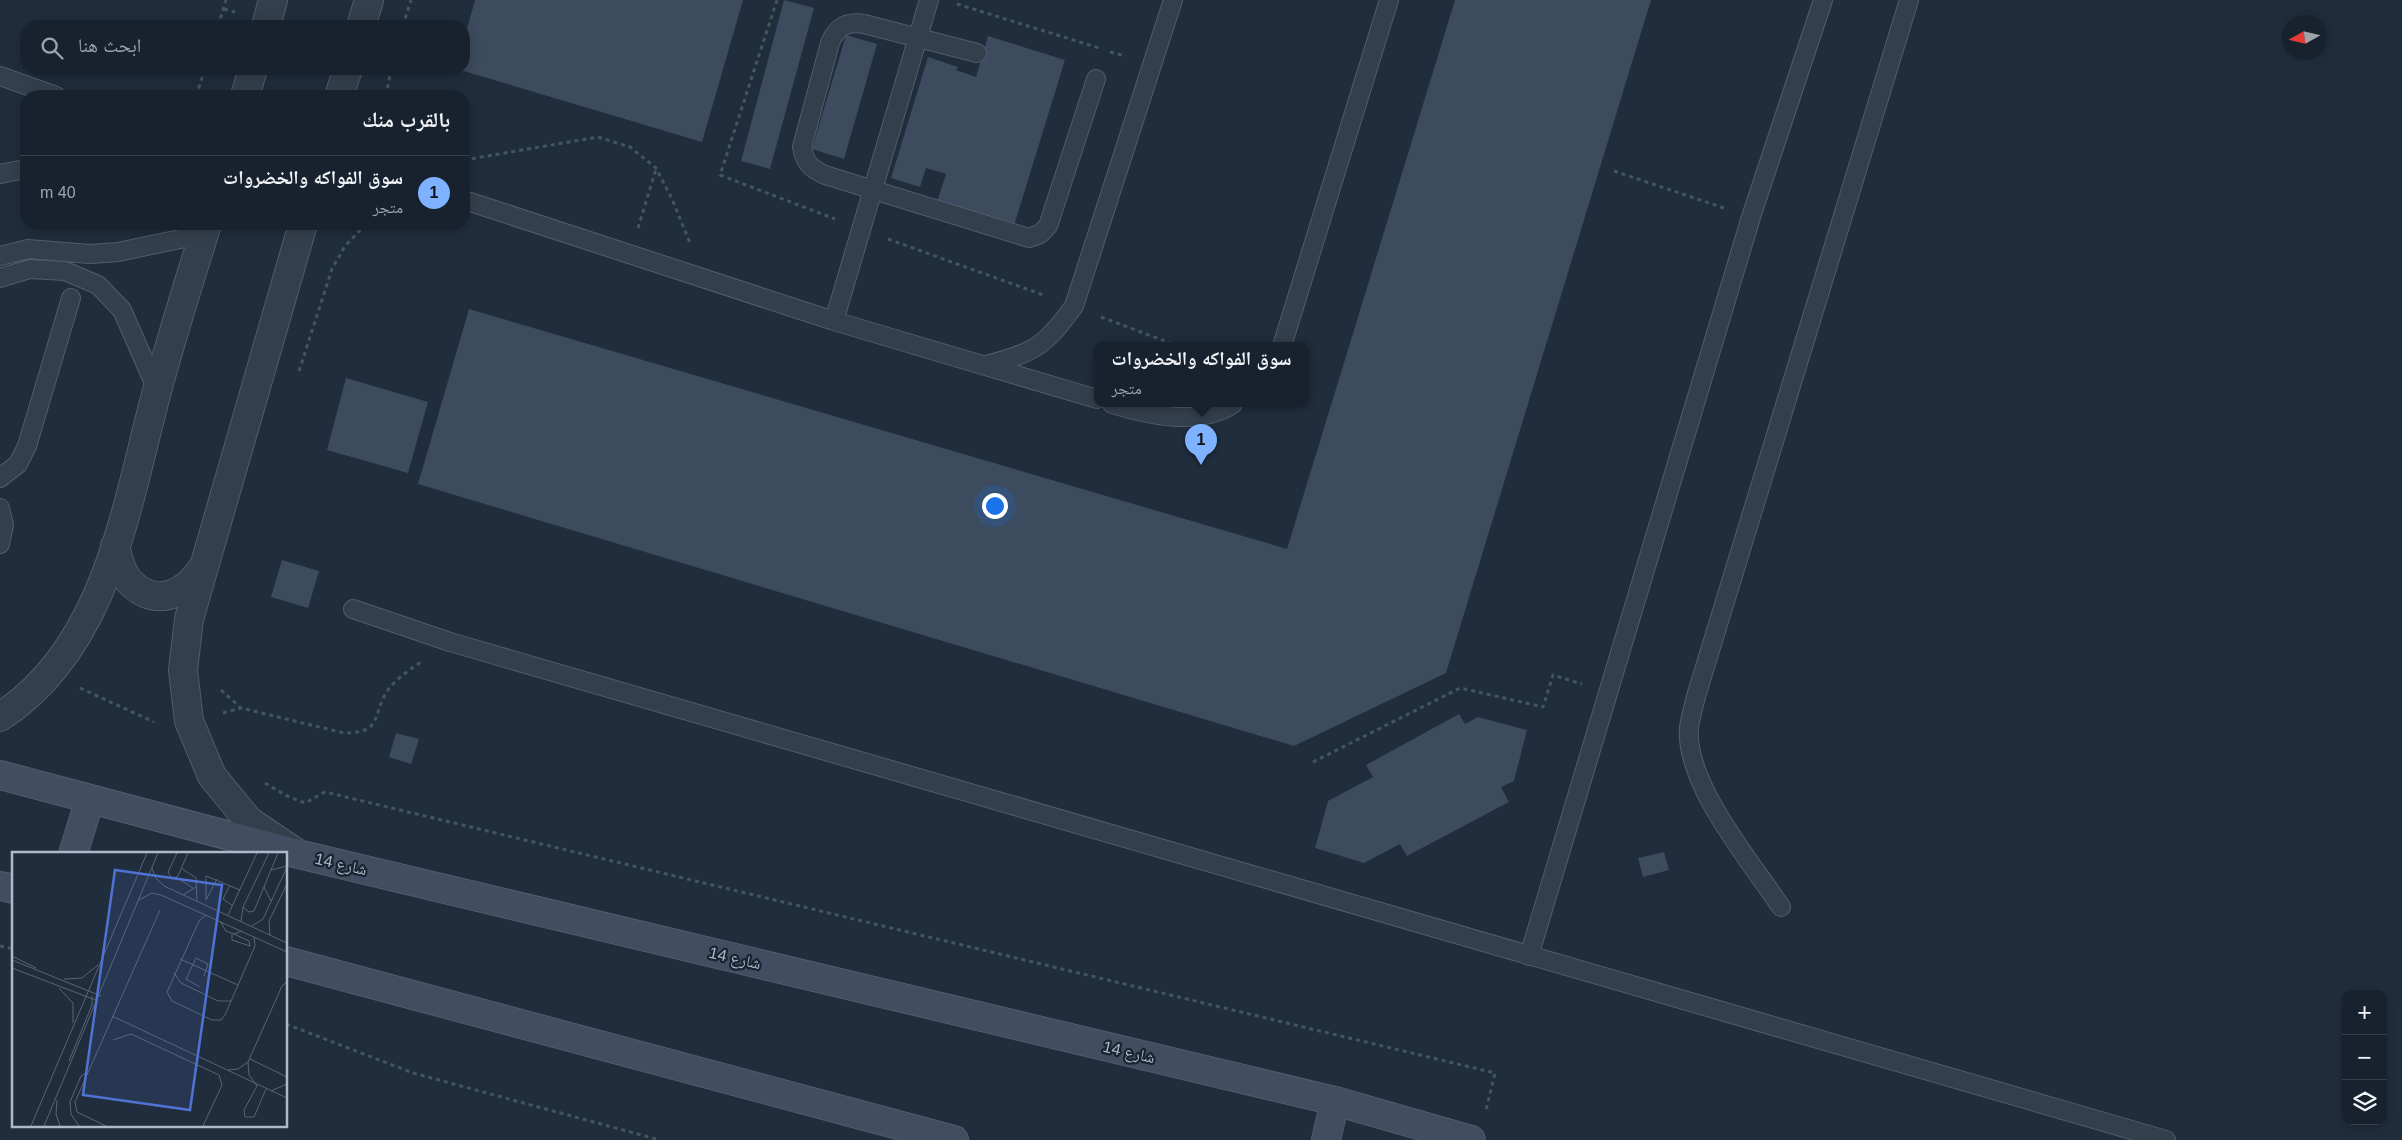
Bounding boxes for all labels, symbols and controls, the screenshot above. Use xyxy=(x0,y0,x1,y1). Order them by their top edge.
north arrow xyxy=(2282,15,2327,60)
search box xyxy=(20,20,470,75)
icon: search xyxy=(38,34,66,62)
text: ابحث هنا xyxy=(78,35,141,56)
text: بالقرب منك xyxy=(362,108,450,131)
text: سوق الفواكه والخضروات xyxy=(223,167,403,188)
text: 40 m xyxy=(40,184,76,201)
text: 1 xyxy=(430,184,438,201)
text: متجر xyxy=(373,199,403,216)
popup xyxy=(1094,342,1309,407)
text: سوق الفواكه والخضروات xyxy=(1112,348,1291,369)
text: متجر xyxy=(1112,380,1142,397)
pin: 1 xyxy=(1185,424,1217,465)
your location xyxy=(982,493,1008,519)
street label: شارع 14 xyxy=(313,850,369,880)
inset map xyxy=(12,852,288,1128)
street label: شارع 14 xyxy=(707,944,763,974)
map controls xyxy=(2342,990,2387,1125)
button: + xyxy=(2342,990,2387,1035)
button: − xyxy=(2342,1035,2387,1080)
street label: شارع 14 xyxy=(1101,1038,1157,1068)
button: layers xyxy=(2342,1080,2387,1125)

